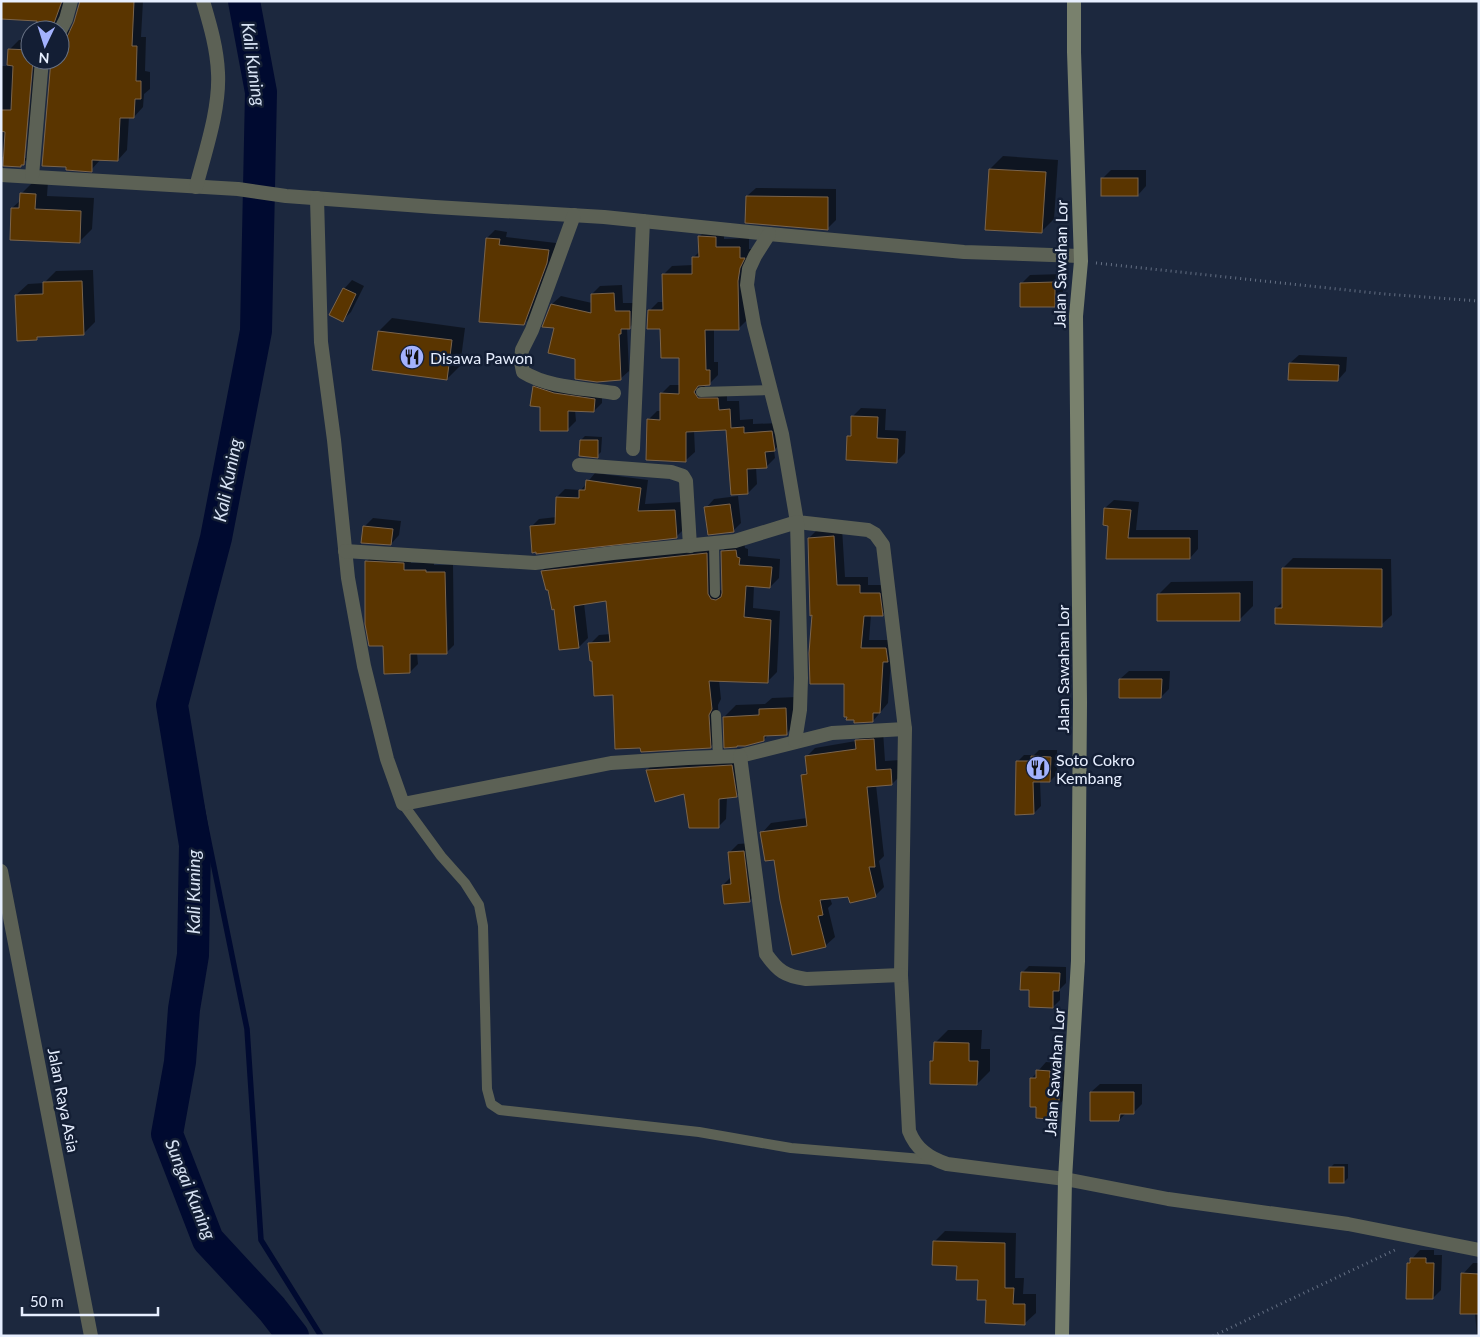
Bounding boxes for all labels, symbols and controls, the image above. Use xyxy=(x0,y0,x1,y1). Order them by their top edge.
north arrow xyxy=(20,20,70,70)
water label: Kali Kuning xyxy=(237,21,271,108)
text: N xyxy=(38,50,50,67)
street label: Jalan Sawahan Lor xyxy=(1049,199,1071,328)
restaurant icon: Disawa Pawon xyxy=(399,344,425,370)
place label: Disawa Pawon xyxy=(430,348,533,367)
water label: Kali Kuning xyxy=(208,436,246,524)
street label: Jalan Sawahan Lor xyxy=(1053,605,1072,733)
place label: Soto Cokro Kembang xyxy=(1056,750,1135,787)
restaurant icon: Soto Cokro Kembang xyxy=(1025,755,1051,781)
water label: Kali Kuning xyxy=(182,850,204,934)
street label: Jalan Sawahan Lor xyxy=(1040,1007,1068,1137)
street label: Jalan Raya Asia xyxy=(45,1046,83,1154)
water label: Sungai Kuning xyxy=(161,1136,221,1243)
scale bar xyxy=(22,1284,159,1316)
text: 50 m xyxy=(30,1292,64,1310)

